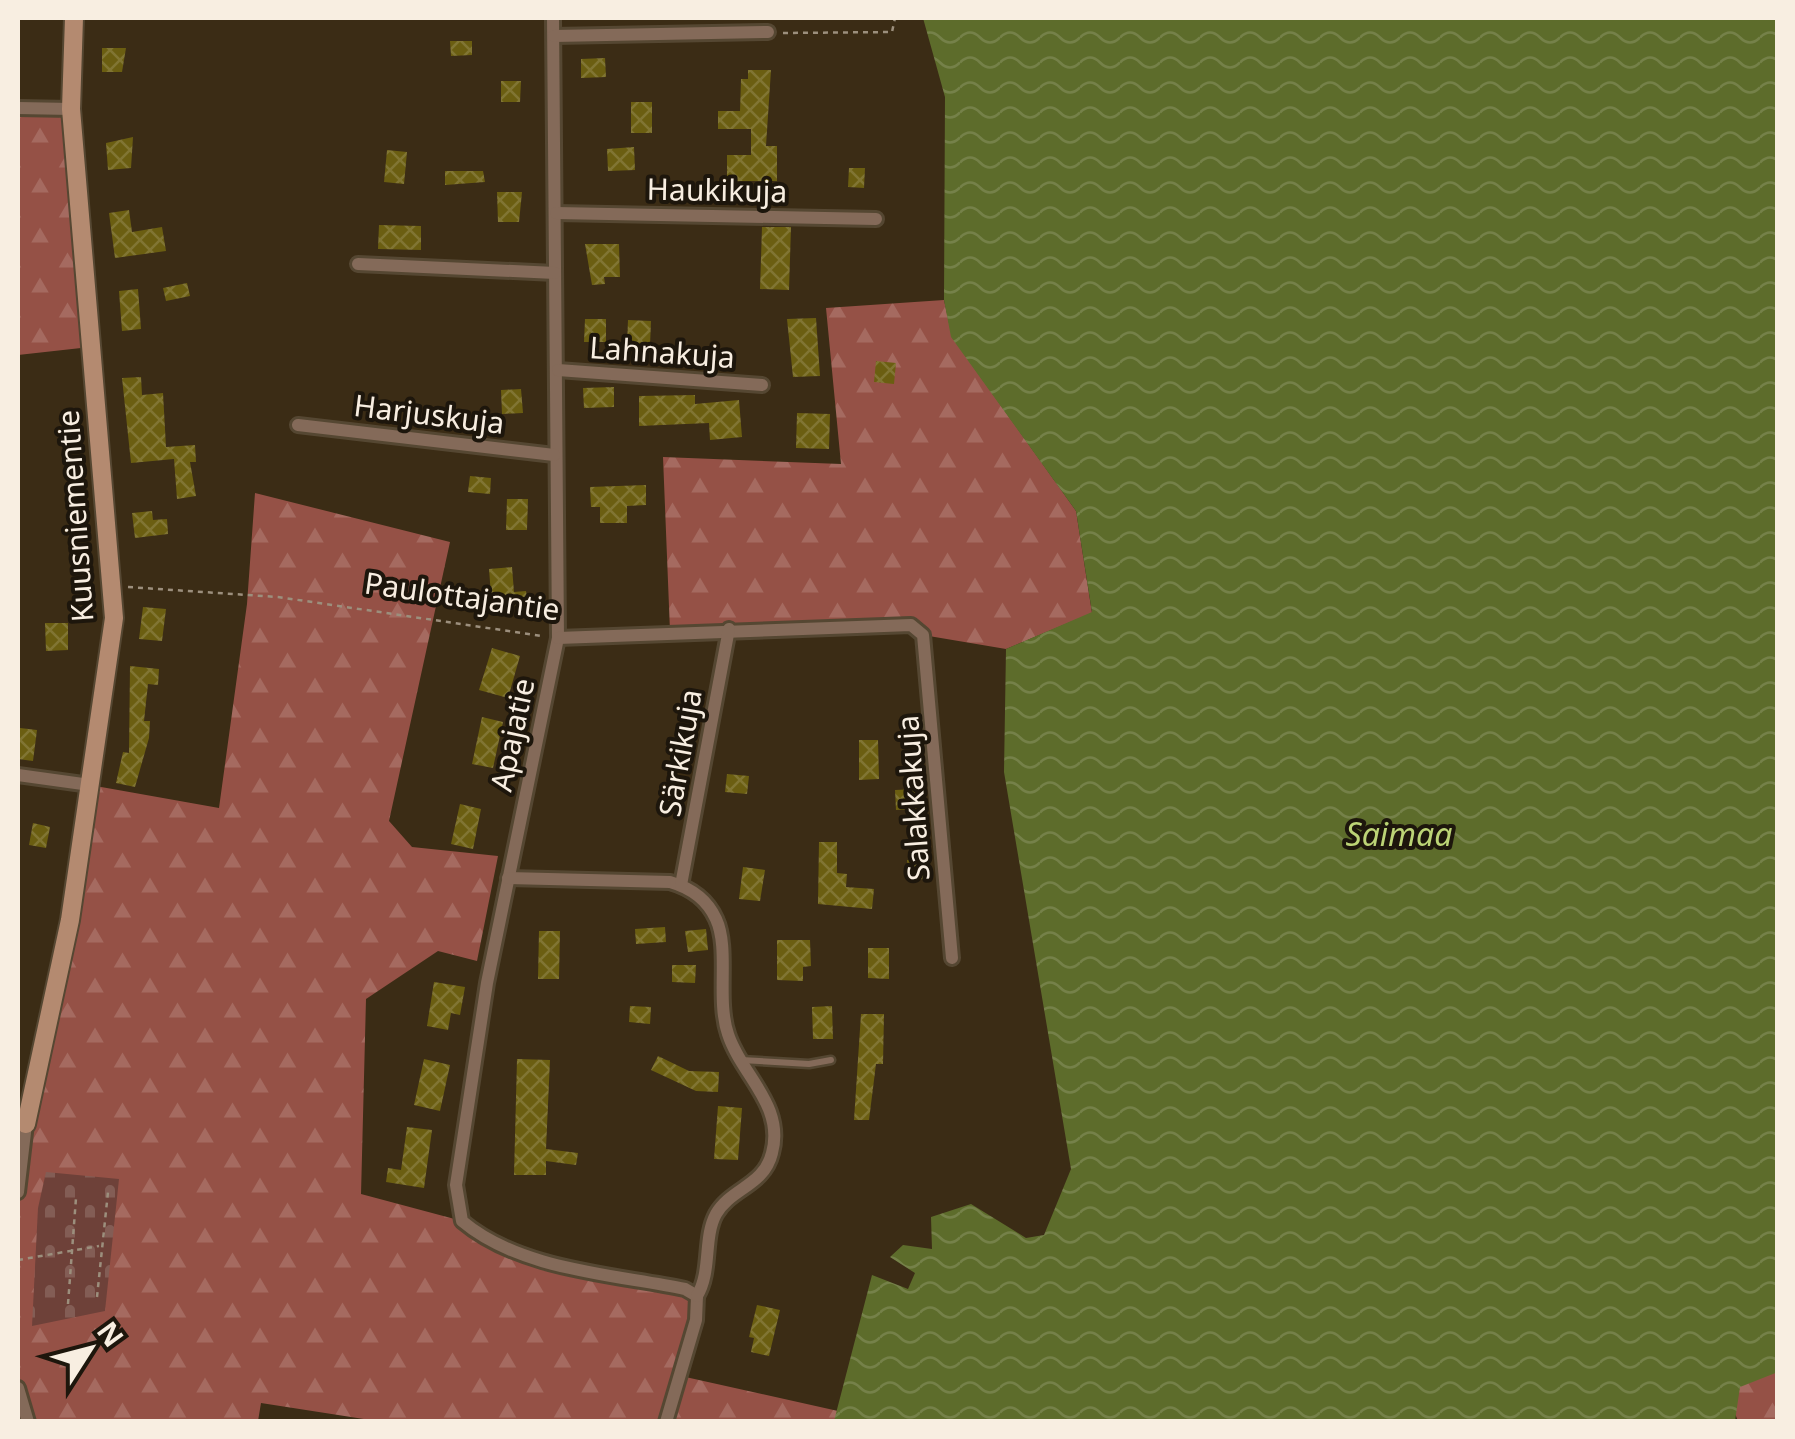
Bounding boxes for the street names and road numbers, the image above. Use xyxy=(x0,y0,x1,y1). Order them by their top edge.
street label: Haukikuja xyxy=(646,168,788,211)
street label: Lahnakuja xyxy=(588,326,736,377)
street label: Harjuskuja xyxy=(352,384,507,443)
street label: Kuusniementie xyxy=(47,409,102,623)
street label: Paulottajantie xyxy=(362,562,562,629)
street label: Apajatie xyxy=(480,674,543,795)
street label: Särkikuja xyxy=(648,686,711,820)
street label: Salakkakuja xyxy=(886,714,939,882)

